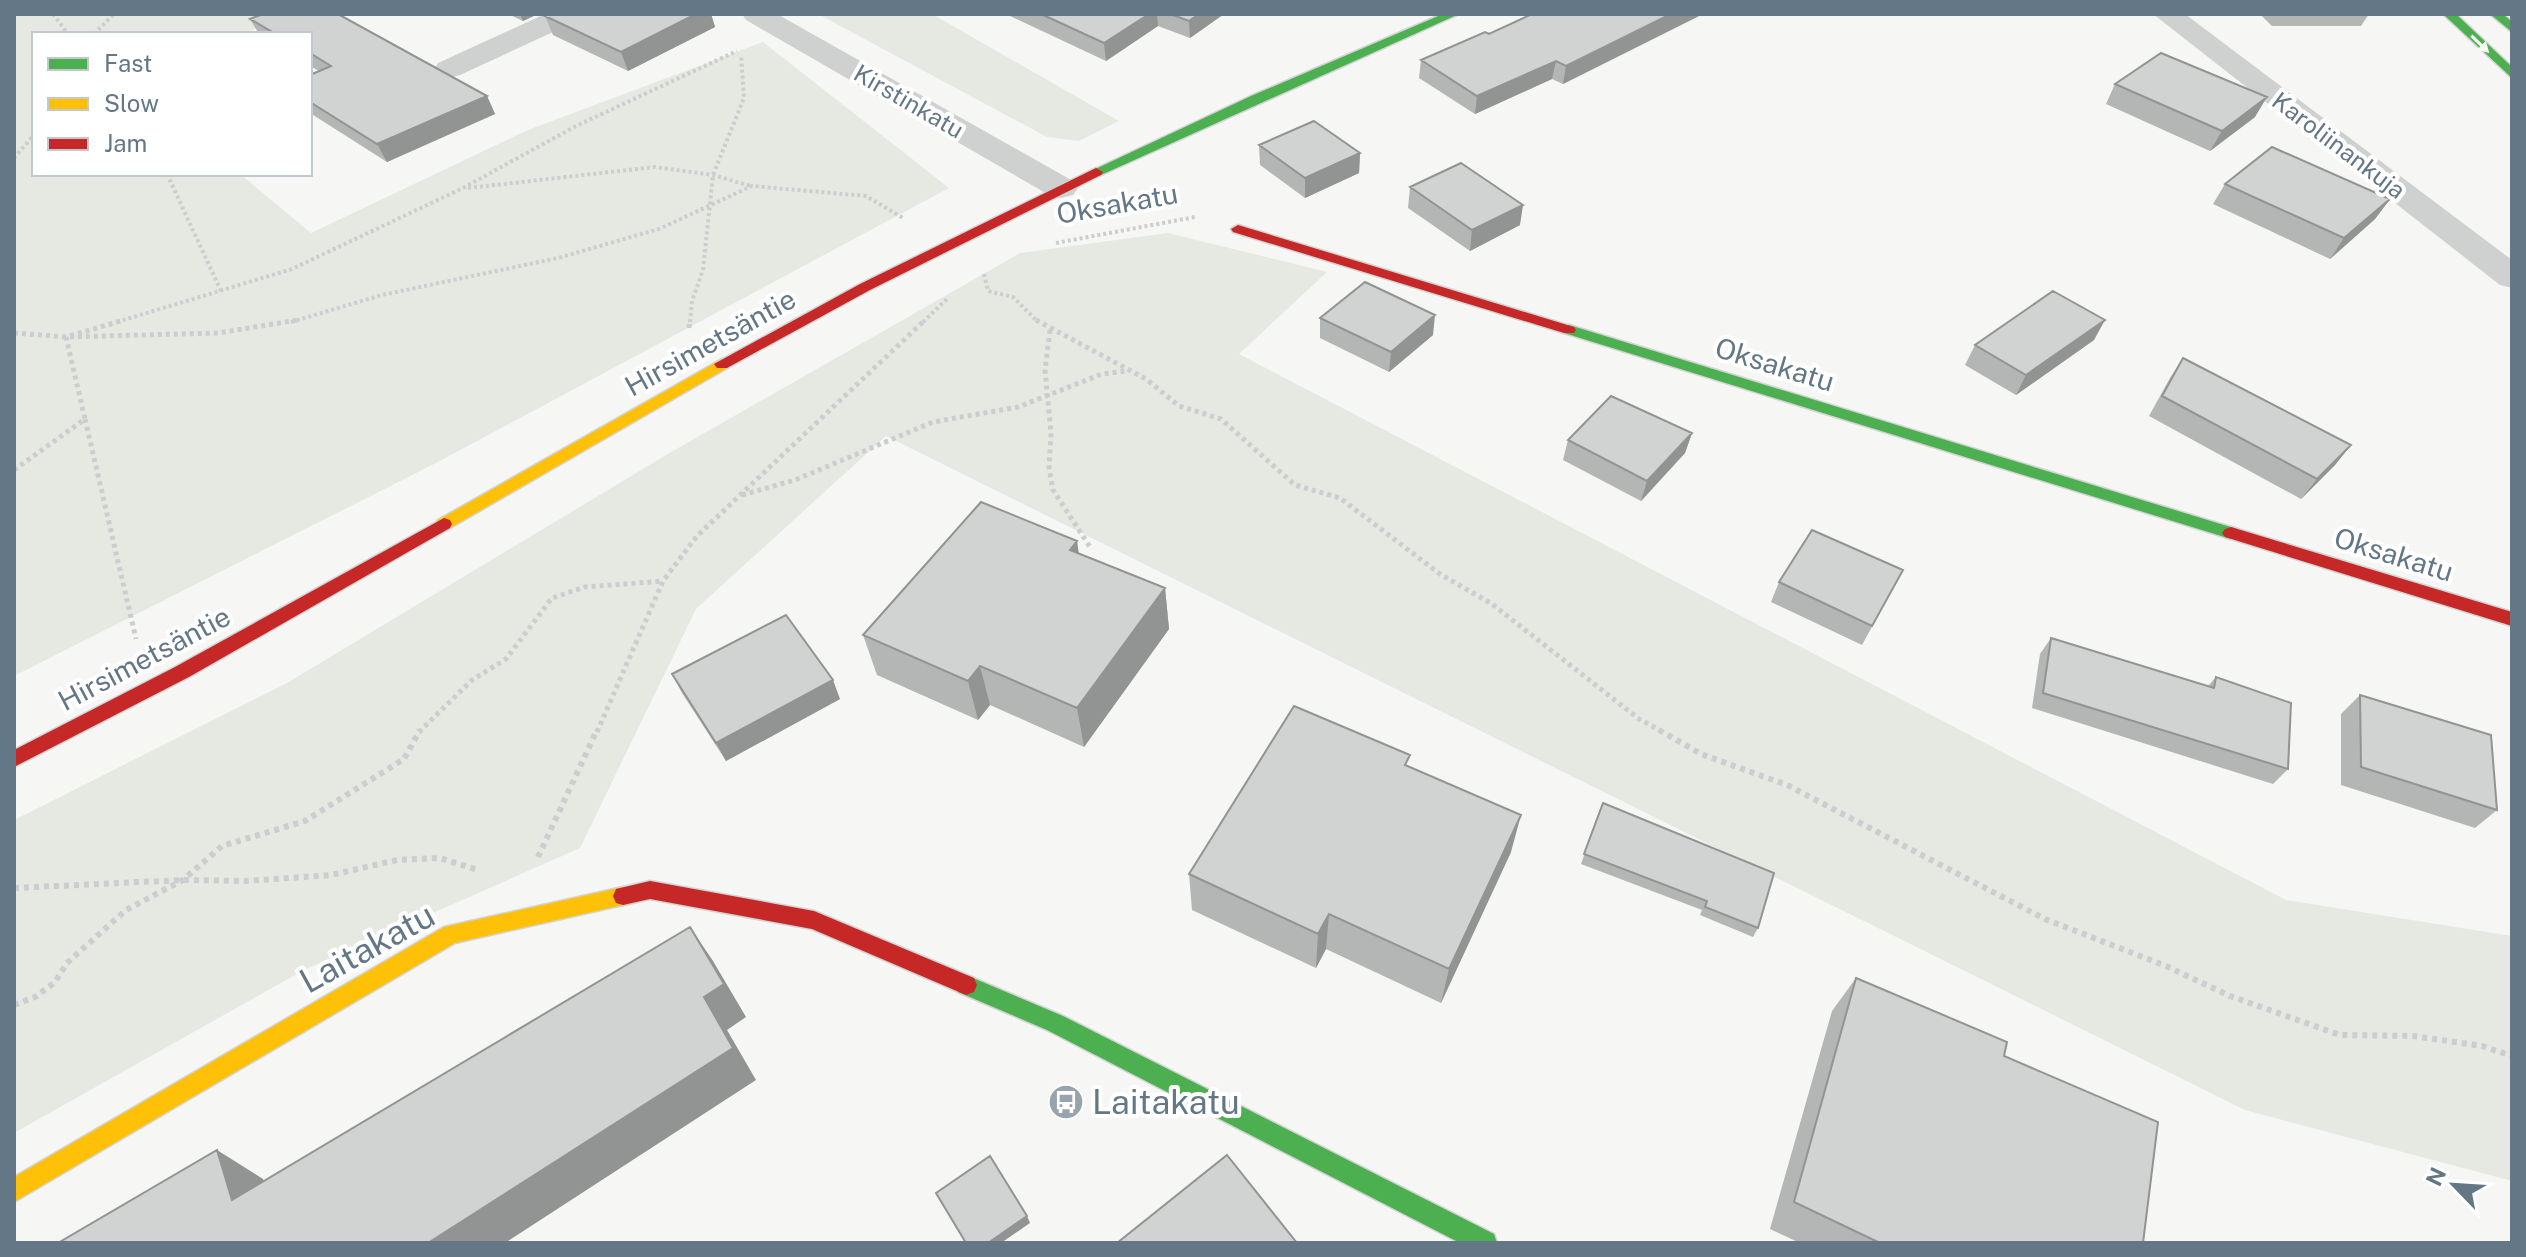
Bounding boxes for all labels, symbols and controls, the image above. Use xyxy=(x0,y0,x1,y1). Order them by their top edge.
legend xyxy=(32,32,312,176)
one-way arrow xyxy=(2470,34,2489,53)
text: Fast xyxy=(104,49,152,77)
street label: Kirstinkatu xyxy=(849,58,969,144)
street label: Karoliinankuja xyxy=(2267,86,2411,204)
text: Slow xyxy=(104,89,159,117)
text: Jam xyxy=(104,129,147,157)
street label: Oksakatu xyxy=(1054,176,1180,230)
street label: Hirsimetsäntie xyxy=(619,282,801,402)
street label: Oksakatu xyxy=(1712,330,1838,398)
street label: Oksakatu xyxy=(2331,520,2457,588)
street label: Hirsimetsäntie xyxy=(52,599,236,717)
street label: Laitakatu xyxy=(293,895,441,1001)
place label: Laitakatu xyxy=(1092,1082,1240,1122)
bus stop icon: Laitakatu xyxy=(1047,1083,1085,1121)
north arrow xyxy=(2414,1145,2494,1225)
text: N xyxy=(2420,1163,2451,1190)

